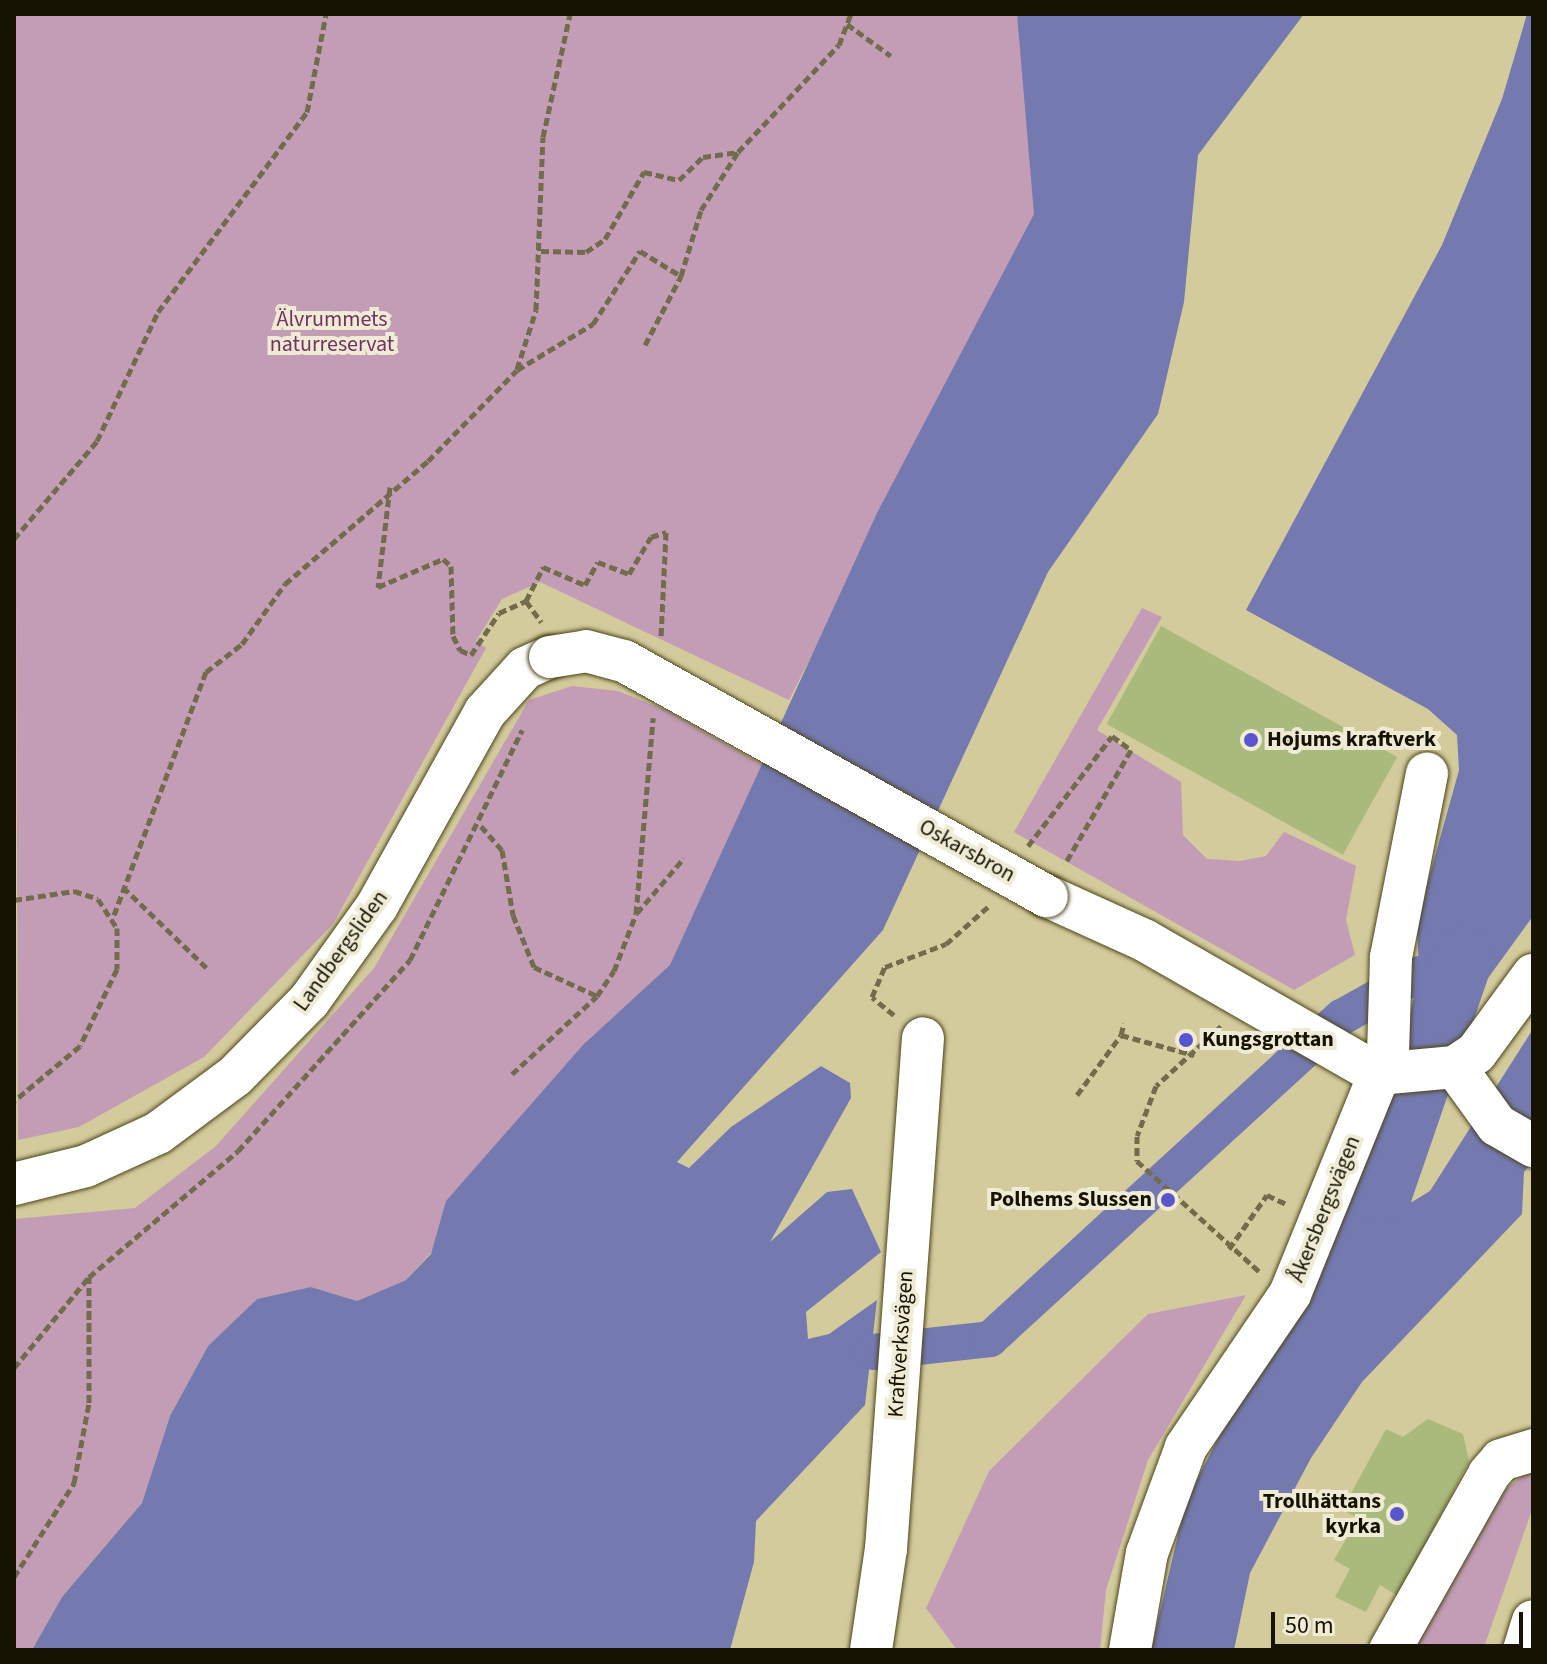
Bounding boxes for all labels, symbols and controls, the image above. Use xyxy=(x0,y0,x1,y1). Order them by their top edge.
park label: Älvrummets naturreservat xyxy=(270,306,394,358)
place label: Hojums kraftverk xyxy=(1267,727,1436,753)
marker: Hojums kraftverk xyxy=(1242,731,1260,749)
street label: Oskarsbron xyxy=(914,814,1020,888)
street label: Landbergsliden xyxy=(288,885,394,1017)
place label: Kungsgrottan xyxy=(1202,1027,1334,1053)
marker: Kungsgrottan xyxy=(1177,1031,1195,1049)
street label: Åkersbergsvägen xyxy=(1284,1132,1366,1286)
place label: Polhems Slussen xyxy=(989,1187,1152,1213)
marker: Polhems Slussen xyxy=(1159,1191,1177,1209)
street label: Kraftverksvägen xyxy=(883,1270,919,1418)
place label: Trollhättans kyrka xyxy=(1263,1488,1381,1540)
marker: Trollhättans kyrka xyxy=(1388,1505,1406,1523)
scale bar xyxy=(1275,1596,1527,1646)
text: 50 m xyxy=(1285,1608,1334,1643)

